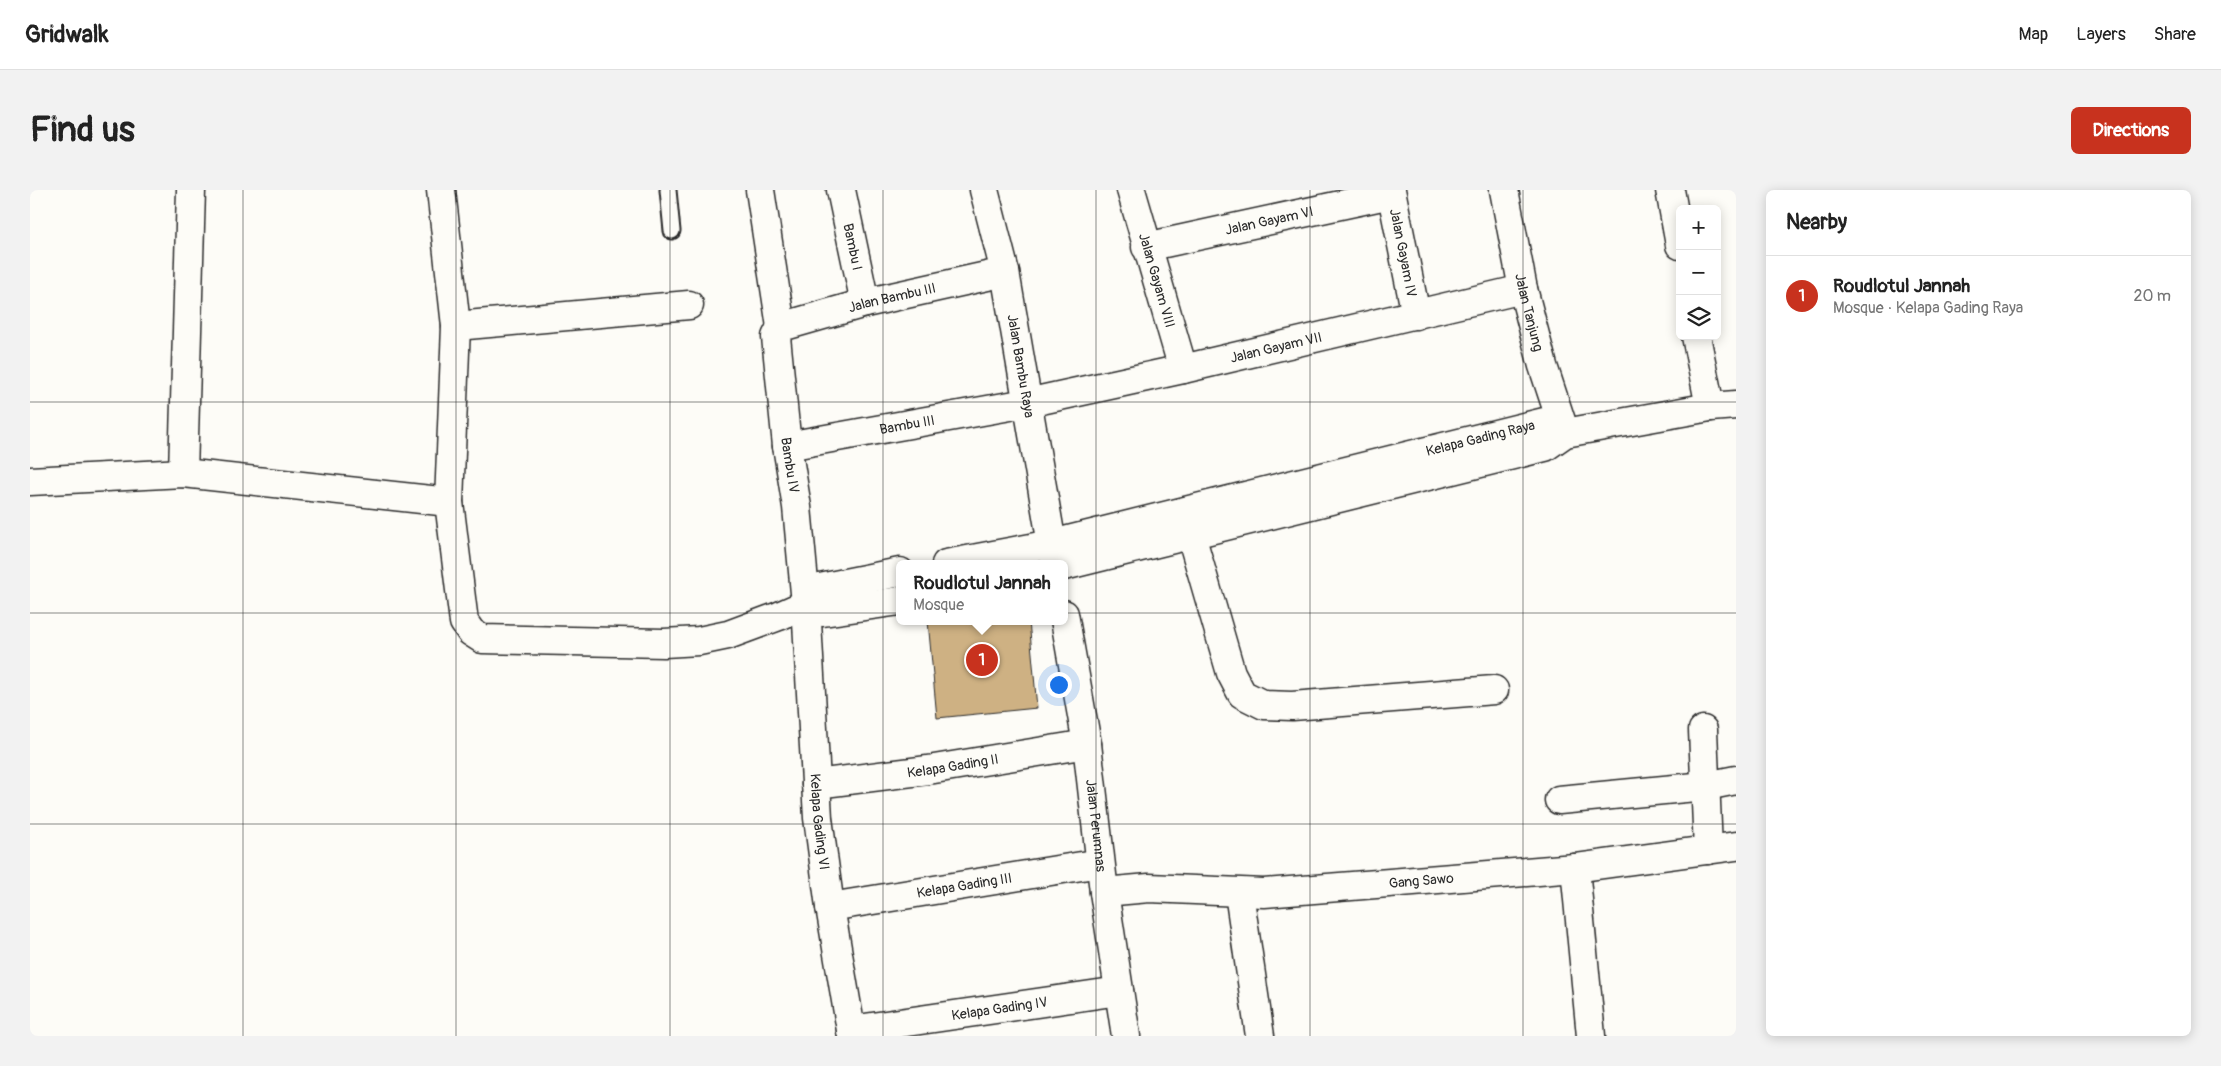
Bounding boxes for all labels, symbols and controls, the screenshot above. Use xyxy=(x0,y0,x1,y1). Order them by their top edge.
text: Gridwalk xyxy=(25,20,109,49)
text: Map xyxy=(2019,23,2048,46)
text: Layers xyxy=(2076,23,2126,46)
text: Share xyxy=(2154,23,2196,46)
button: Directions xyxy=(2071,107,2191,154)
text: Find us xyxy=(30,108,135,152)
street label: Jalan Gayam VI xyxy=(1224,203,1315,239)
map controls xyxy=(1676,205,1721,340)
button: + xyxy=(1676,205,1721,250)
street label: Jalan Gayam IV xyxy=(1386,207,1420,299)
text: Nearby xyxy=(1786,209,1847,236)
street label: Bambu I xyxy=(839,222,866,272)
street label: Jalan Gayam VIII xyxy=(1135,231,1179,330)
button: − xyxy=(1676,250,1721,295)
street label: Jalan Tanjung xyxy=(1511,272,1547,353)
text: Roudlotul Jannah xyxy=(1833,274,1970,298)
street label: Jalan Bambu III xyxy=(846,280,938,316)
text: 1 xyxy=(1799,286,1805,306)
text: 20 m xyxy=(2133,286,2171,306)
button: layers xyxy=(1676,295,1721,340)
text: Mosque · Kelapa Gading Raya xyxy=(1833,298,2023,318)
street label: Jalan Bambu Raya xyxy=(1003,313,1038,419)
street label: Jalan Gayam VII xyxy=(1229,329,1324,367)
street label: Bambu III xyxy=(878,412,936,438)
street label: Kelapa Gading Raya xyxy=(1424,417,1536,460)
street label: Bambu IV xyxy=(777,436,803,494)
popup xyxy=(896,560,1068,625)
text: Roudlotul Jannah xyxy=(913,571,1051,595)
text: Mosque xyxy=(913,595,964,615)
pin: 1 xyxy=(966,641,998,679)
your location xyxy=(1046,672,1072,698)
street label: Kelapa Gading II xyxy=(906,751,1000,782)
street label: Kelapa Gading VI xyxy=(807,773,833,871)
street label: Jalan Perumnas xyxy=(1082,778,1110,873)
street label: Kelapa Gading III xyxy=(915,869,1013,902)
street label: Gang Sawo xyxy=(1388,870,1455,892)
street label: Kelapa Gading IV xyxy=(950,994,1049,1024)

